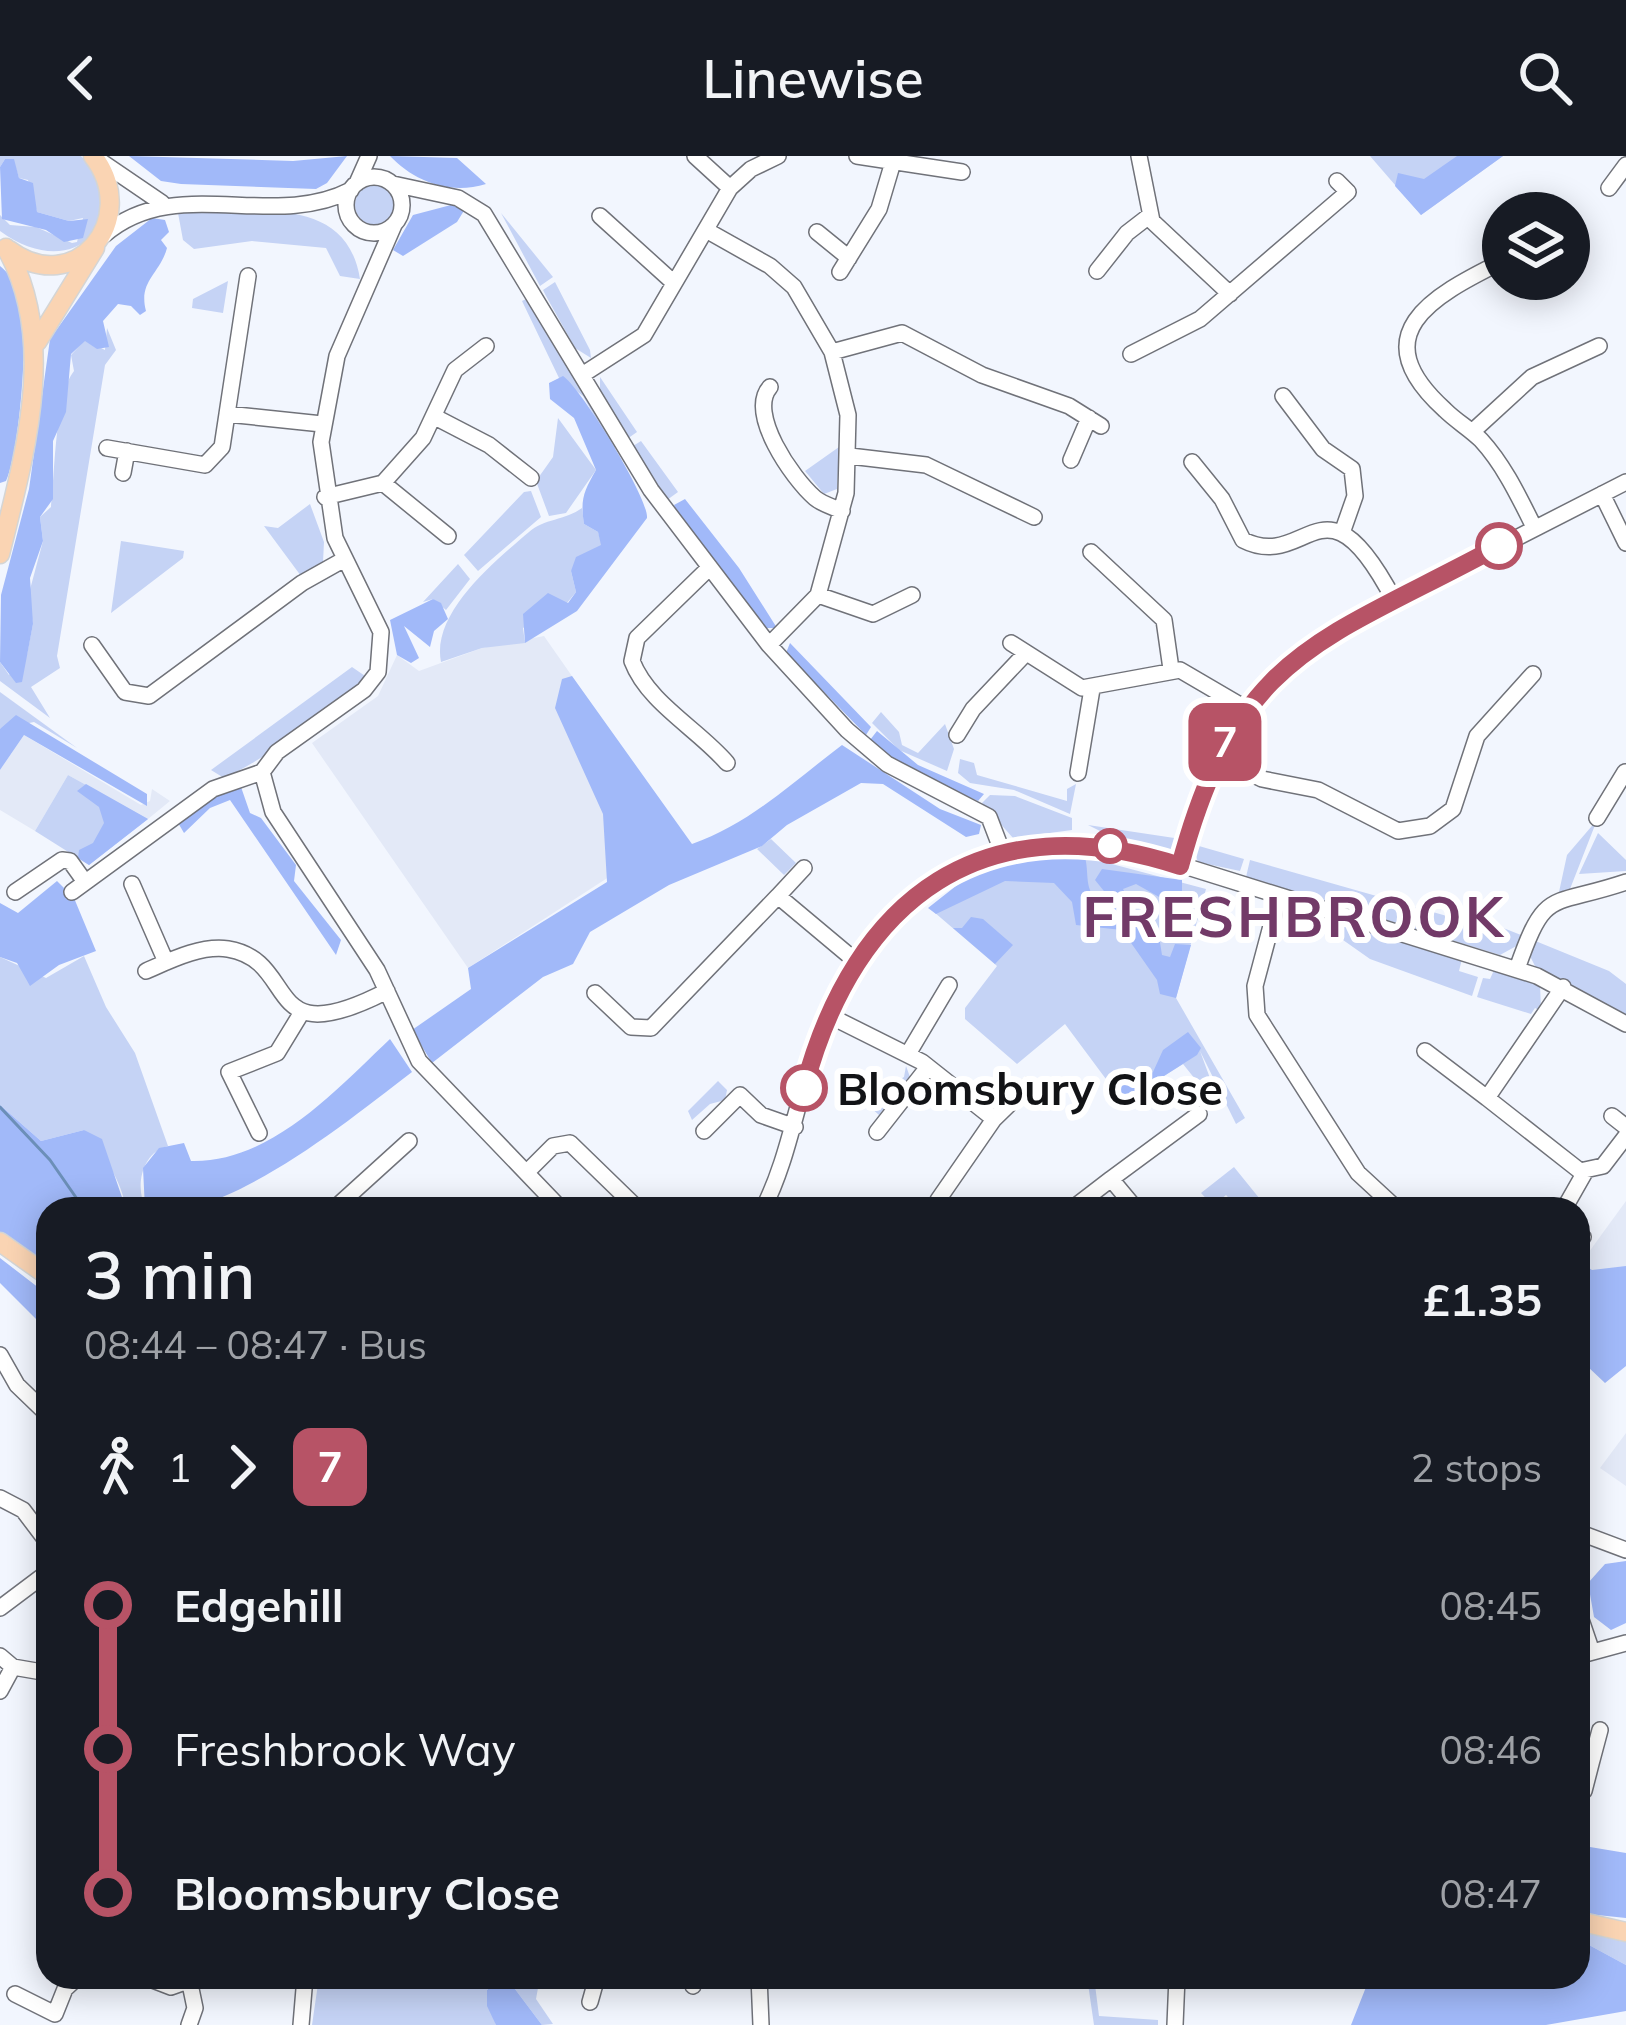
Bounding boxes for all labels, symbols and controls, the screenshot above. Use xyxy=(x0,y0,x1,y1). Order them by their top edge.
text: Linewise xyxy=(702,44,924,112)
icon: back xyxy=(48,45,114,111)
icon: search xyxy=(1512,45,1578,111)
map controls xyxy=(1482,192,1590,300)
button: layers xyxy=(1482,192,1590,300)
unlabelled marker xyxy=(1477,524,1521,568)
line badge: 7 xyxy=(1186,703,1264,781)
text: 7 xyxy=(1212,715,1238,768)
unlabelled marker xyxy=(1094,830,1126,862)
district label: FRESHBROOK xyxy=(1082,880,1506,951)
place label: Bloomsbury Close xyxy=(837,1060,1223,1116)
marker: Bloomsbury Close xyxy=(782,1066,826,1110)
text: 3 min xyxy=(84,1233,255,1316)
text: £1.35 xyxy=(1423,1271,1542,1327)
text: 08:44 – 08:47 · Bus xyxy=(84,1320,427,1369)
icon: walk xyxy=(84,1434,150,1500)
icon: forward xyxy=(209,1434,275,1500)
text: 7 xyxy=(317,1440,343,1493)
text: 1 xyxy=(168,1443,191,1492)
text: 2 stops xyxy=(1411,1443,1542,1492)
text: Edgehill xyxy=(174,1577,344,1633)
text: 08:45 xyxy=(1440,1581,1542,1630)
text: Freshbrook Way xyxy=(174,1721,516,1777)
text: 08:46 xyxy=(1440,1725,1542,1774)
text: Bloomsbury Close xyxy=(174,1865,560,1921)
text: 08:47 xyxy=(1440,1869,1542,1918)

